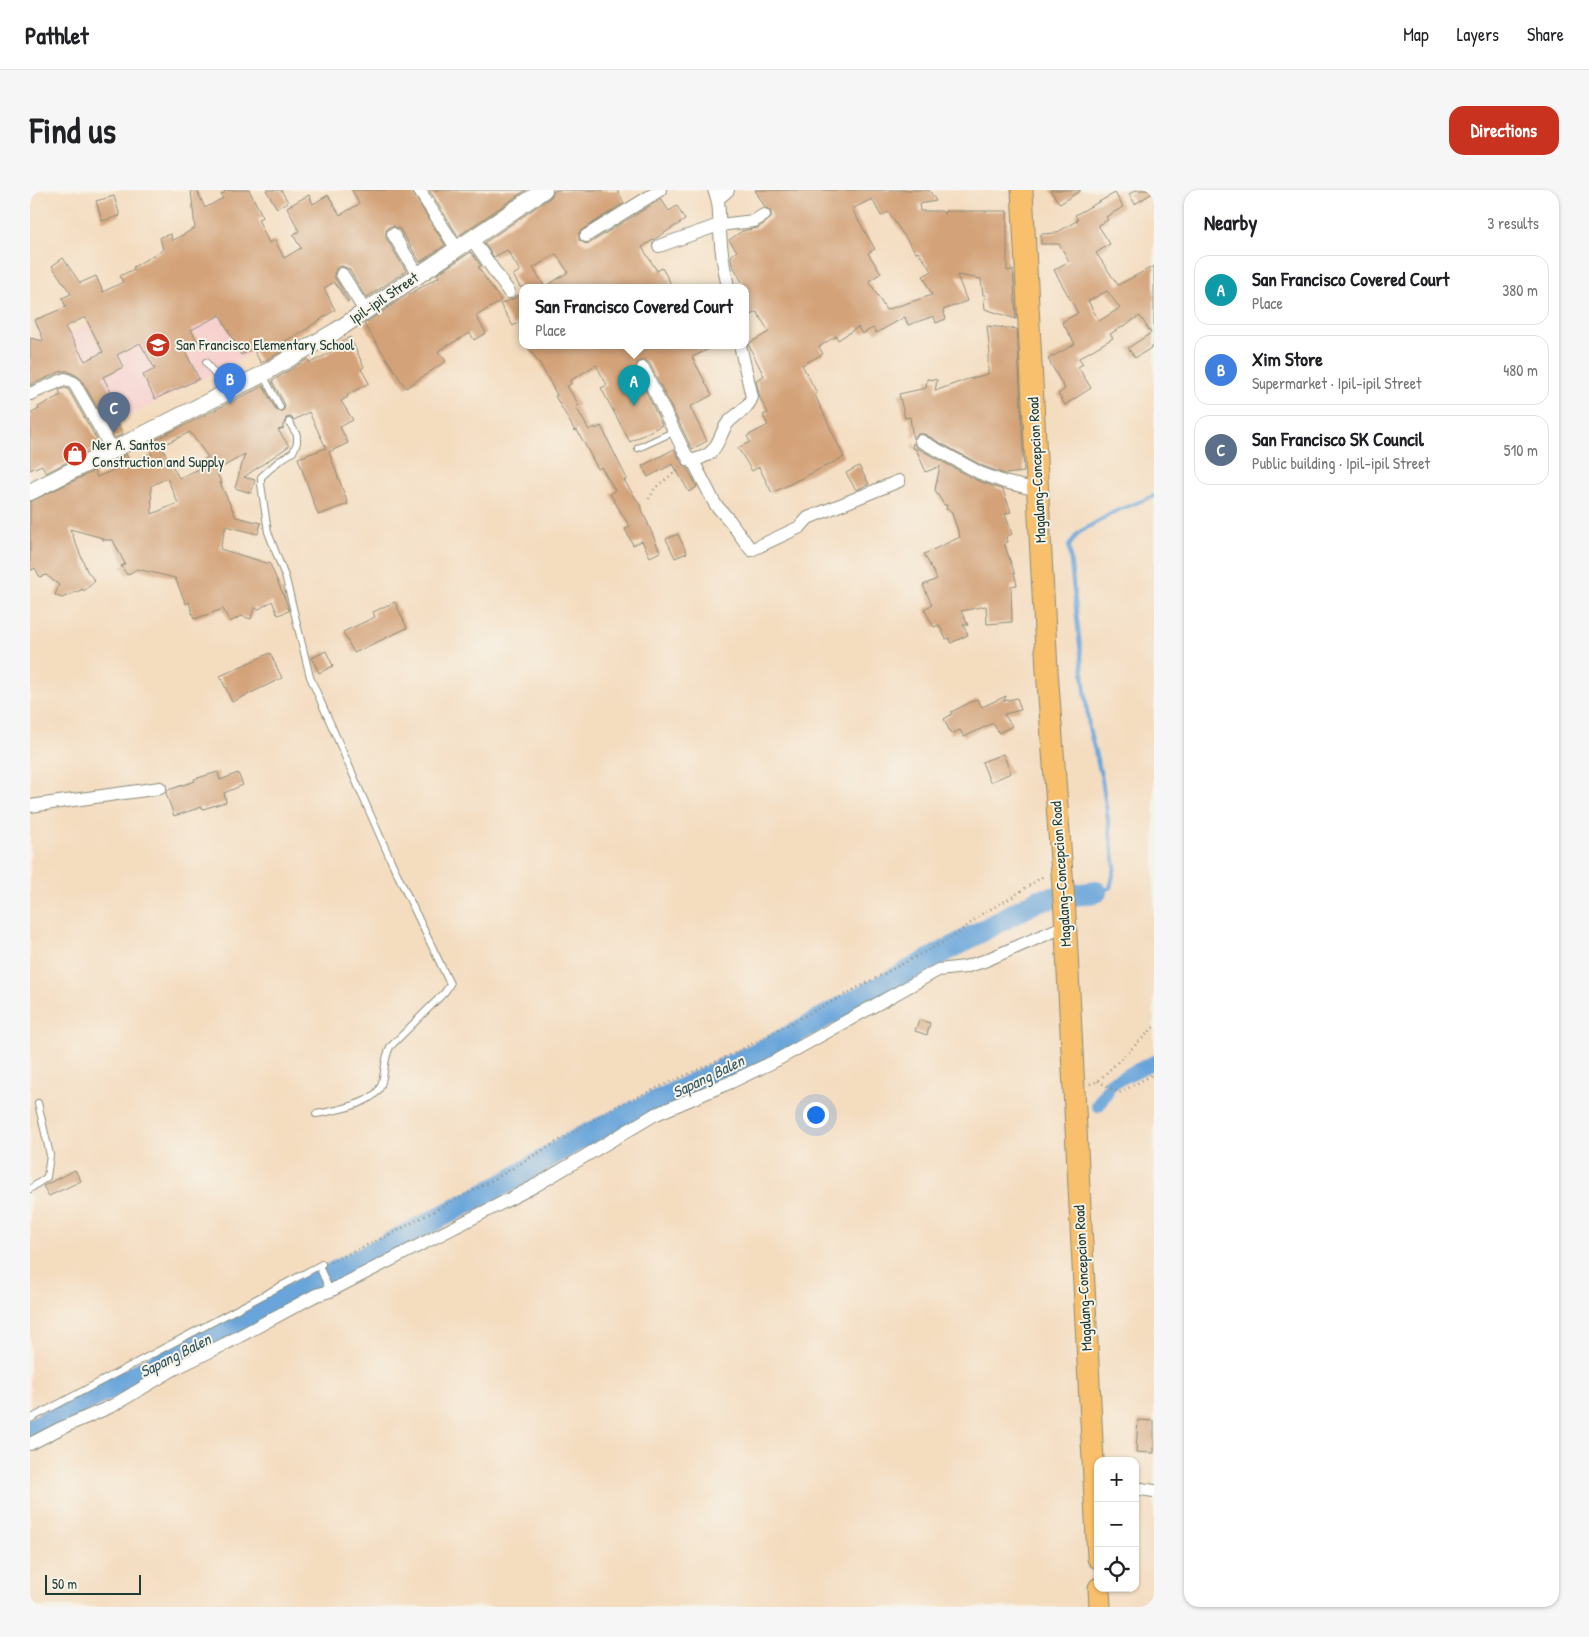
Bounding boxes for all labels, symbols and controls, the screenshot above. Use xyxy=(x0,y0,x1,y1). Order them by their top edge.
text: Pathlet xyxy=(25,19,88,51)
text: Map xyxy=(1403,22,1429,47)
text: Layers xyxy=(1457,22,1499,47)
text: Share xyxy=(1527,22,1564,47)
button: Directions xyxy=(1449,106,1559,155)
text: Find us xyxy=(30,107,116,154)
text: Nearby xyxy=(1204,208,1257,237)
text: 3 results xyxy=(1487,212,1539,234)
street label: Ipil-ipil Street xyxy=(345,266,423,328)
text: San Francisco Covered Court xyxy=(1252,266,1449,292)
text: A xyxy=(1217,279,1225,301)
text: 380 m xyxy=(1502,279,1538,301)
popup xyxy=(519,284,749,349)
text: Place xyxy=(1252,292,1283,314)
text: San Francisco Covered Court xyxy=(535,293,733,319)
text: Place xyxy=(535,319,566,341)
school or university icon: San Francisco Elementary School xyxy=(145,332,171,358)
place label: San Francisco Elementary School xyxy=(176,334,355,355)
text: Xim Store xyxy=(1252,346,1323,372)
text: B xyxy=(1217,359,1225,381)
text: 480 m xyxy=(1503,359,1538,381)
pin: B xyxy=(214,363,246,404)
pin: A xyxy=(618,365,650,406)
text: Supermarket · Ipil-ipil Street xyxy=(1252,372,1422,394)
pin: C xyxy=(98,392,130,433)
street label: Magalang-Concepcion Road xyxy=(1022,396,1051,543)
text: San Francisco SK Council xyxy=(1252,426,1424,452)
place label: Ner A. Santos Construction and Supply xyxy=(92,434,224,472)
text: C xyxy=(1217,439,1225,461)
text: 510 m xyxy=(1504,439,1538,461)
shop icon: Ner A. Santos Construction and Supply xyxy=(62,441,88,467)
text: Public building · Ipil-ipil Street xyxy=(1252,452,1430,474)
street label: Magalang-Concepcion Road xyxy=(1045,800,1076,948)
water label: Sapang Balen xyxy=(669,1048,749,1103)
your location xyxy=(803,1102,829,1128)
street label: Magalang-Concepcion Road xyxy=(1068,1204,1097,1351)
water label: Sapang Balen xyxy=(136,1327,216,1382)
map controls xyxy=(1094,1457,1139,1592)
button: + xyxy=(1094,1457,1139,1502)
button: − xyxy=(1094,1502,1139,1547)
button: locate xyxy=(1094,1547,1139,1592)
scale bar xyxy=(45,1572,141,1595)
text: 50 m xyxy=(52,1574,77,1593)

